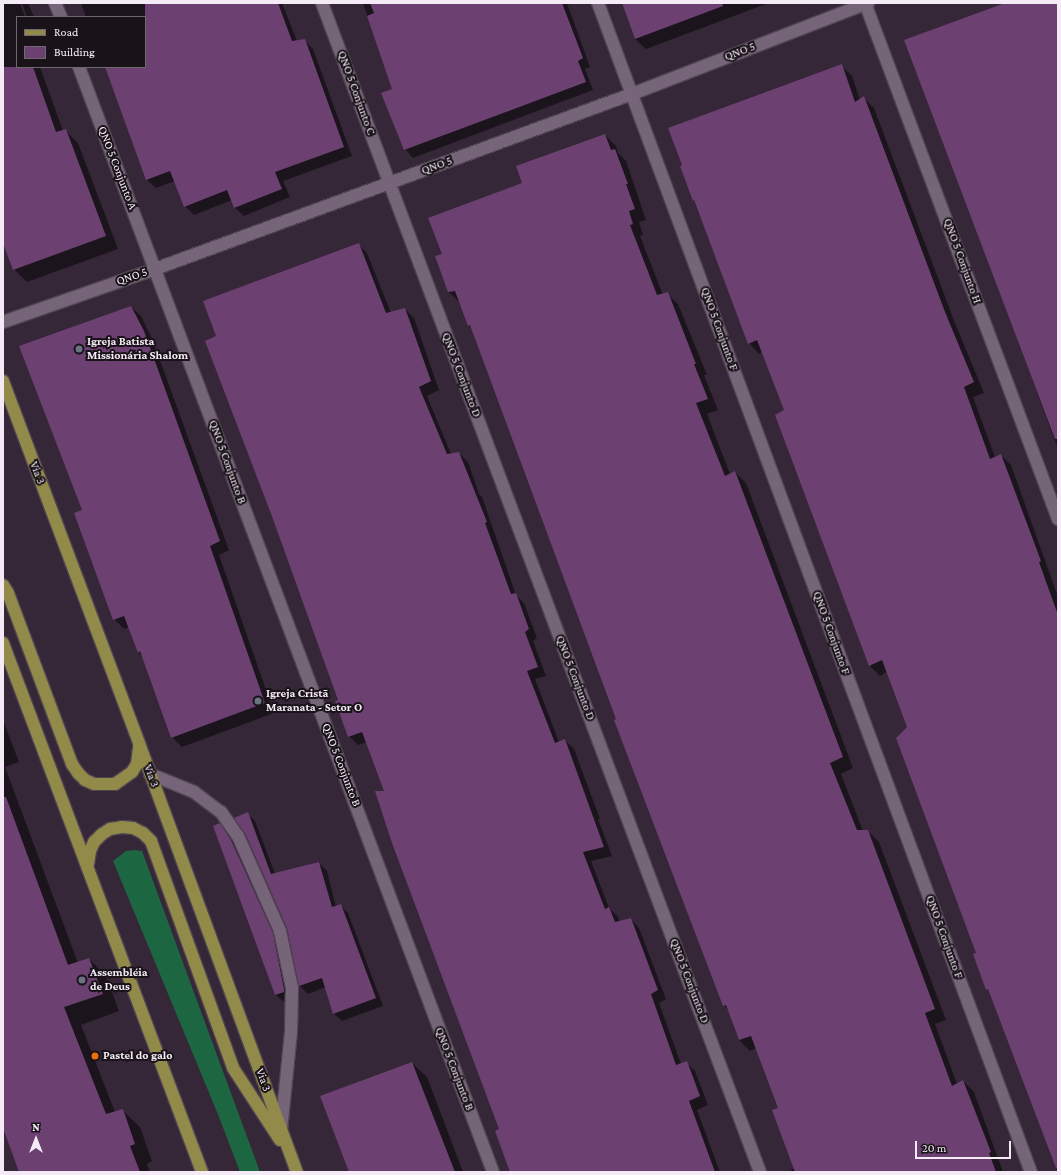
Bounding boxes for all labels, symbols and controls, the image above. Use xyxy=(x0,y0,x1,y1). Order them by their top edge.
legend xyxy=(16,16,146,68)
text: Road xyxy=(54,25,78,39)
street label: QNO 5 xyxy=(723,40,757,64)
text: Building xyxy=(54,45,95,59)
street label: QNO 5 Conjunto C xyxy=(334,49,378,137)
street label: QNO 5 Conjunto A xyxy=(94,124,140,212)
street label: QNO 5 xyxy=(420,154,454,178)
street label: QNO 5 Conjunto H xyxy=(940,217,984,305)
street label: QNO 5 xyxy=(115,265,149,289)
street label: QNO 5 Conjunto F xyxy=(697,285,741,373)
street label: QNO 5 Conjunto D xyxy=(438,331,484,419)
place label: Igreja Batista Missionária Shalom xyxy=(87,335,188,363)
marker: Igreja Batista Missionária Shalom xyxy=(74,344,84,354)
street label: QNO 5 Conjunto B xyxy=(205,418,249,506)
street label: Via 3 xyxy=(26,460,48,486)
street label: QNO 5 Conjunto F xyxy=(809,589,853,677)
street label: QNO 5 Conjunto D xyxy=(552,634,598,722)
place label: Igreja Cristã Maranata - Setor O xyxy=(266,687,362,715)
marker: Igreja Cristã Maranata - Setor O xyxy=(253,696,263,706)
street label: QNO 5 Conjunto B xyxy=(319,721,363,809)
street label: Via 3 xyxy=(140,763,162,789)
street label: QNO 5 Conjunto F xyxy=(922,893,966,981)
street label: QNO 5 Conjunto D xyxy=(666,937,712,1025)
place label: Assembléia de Deus xyxy=(90,966,148,994)
marker: Assembléia de Deus xyxy=(77,975,87,985)
street label: QNO 5 Conjunto B xyxy=(432,1025,476,1113)
place label: Pastel do galo xyxy=(103,1049,172,1063)
marker: Pastel do galo xyxy=(90,1051,100,1061)
street label: Via 3 xyxy=(252,1067,274,1093)
north arrow xyxy=(16,1119,56,1159)
text: N xyxy=(32,1121,40,1133)
scale bar xyxy=(917,1133,1013,1159)
text: 20 m xyxy=(922,1141,946,1155)

